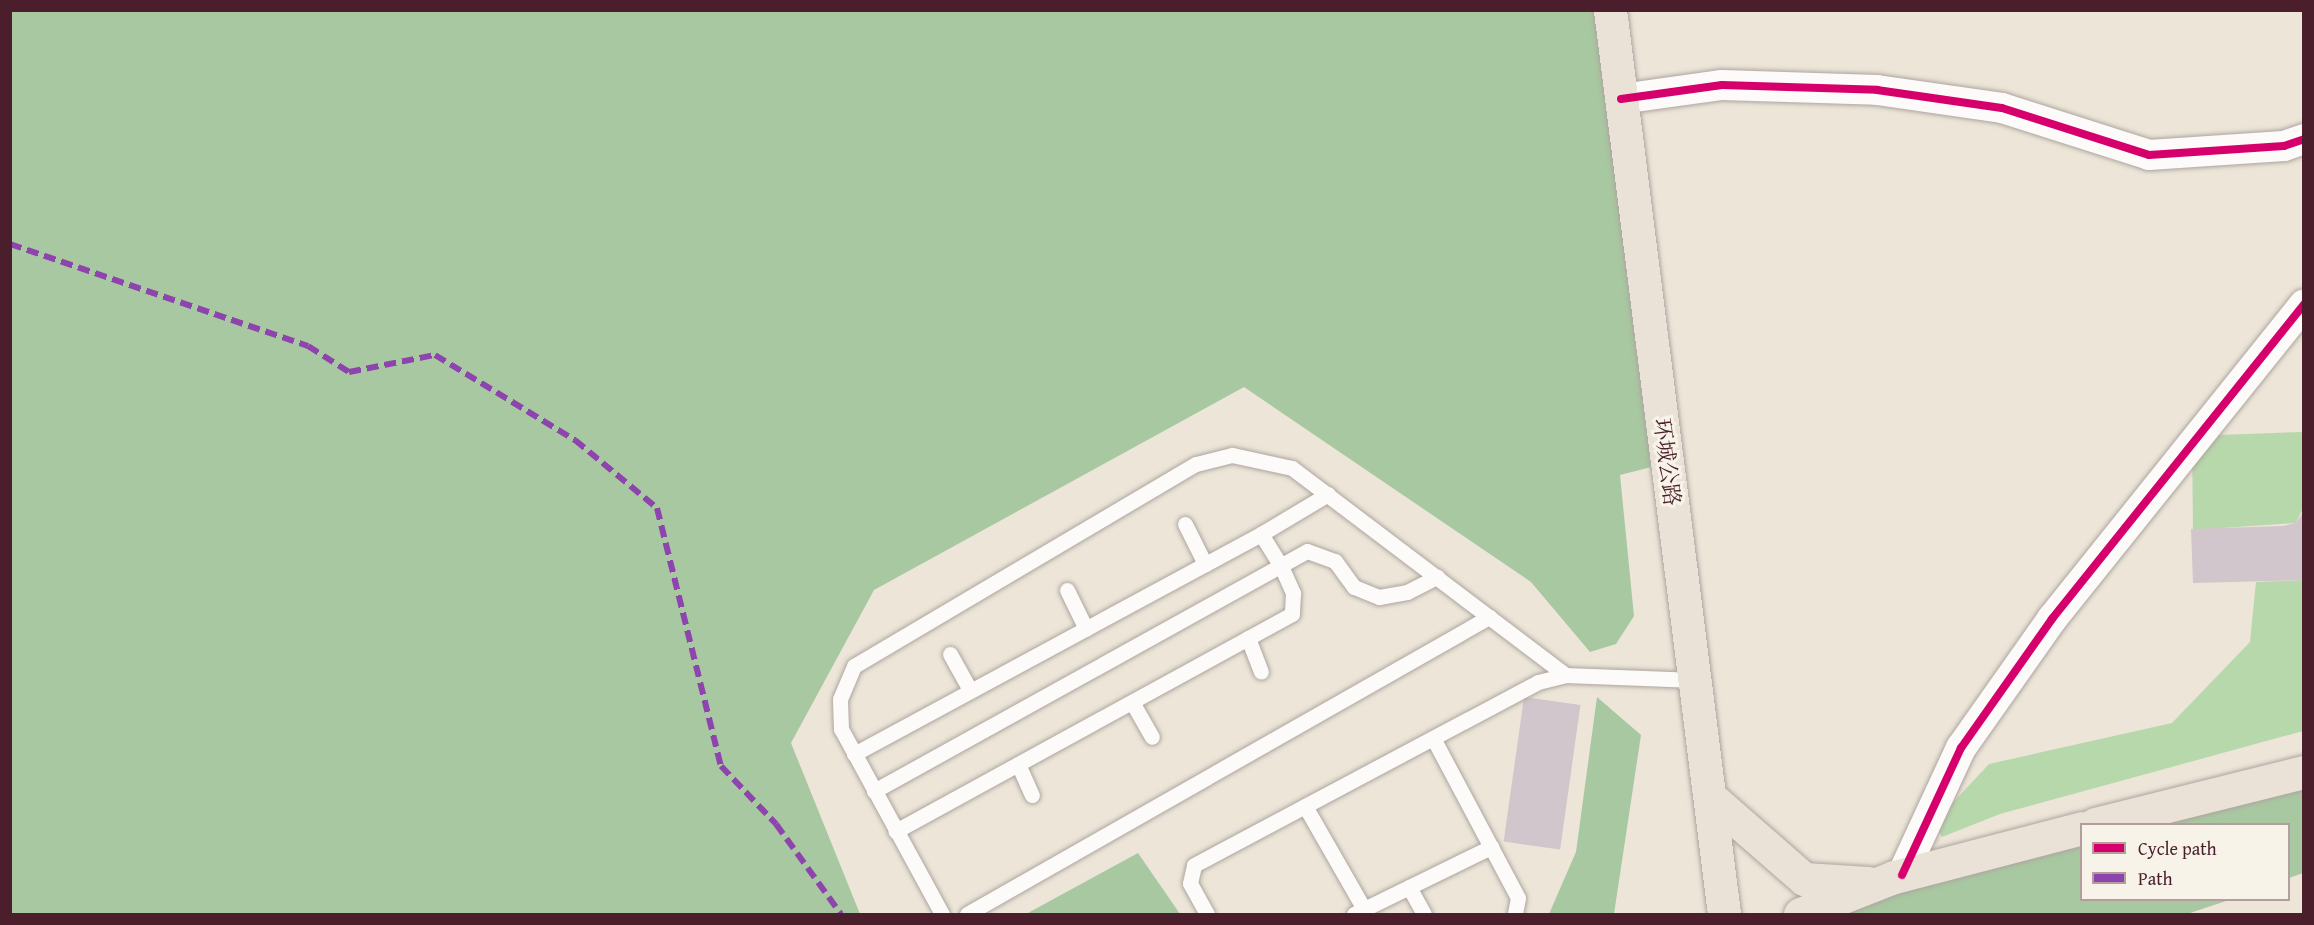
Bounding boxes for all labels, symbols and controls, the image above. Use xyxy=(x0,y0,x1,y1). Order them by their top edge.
street label: 环城公路 xyxy=(1649,417,1685,507)
legend xyxy=(2080,823,2290,901)
text: Cycle path xyxy=(2138,835,2217,862)
text: Path xyxy=(2138,865,2173,892)

